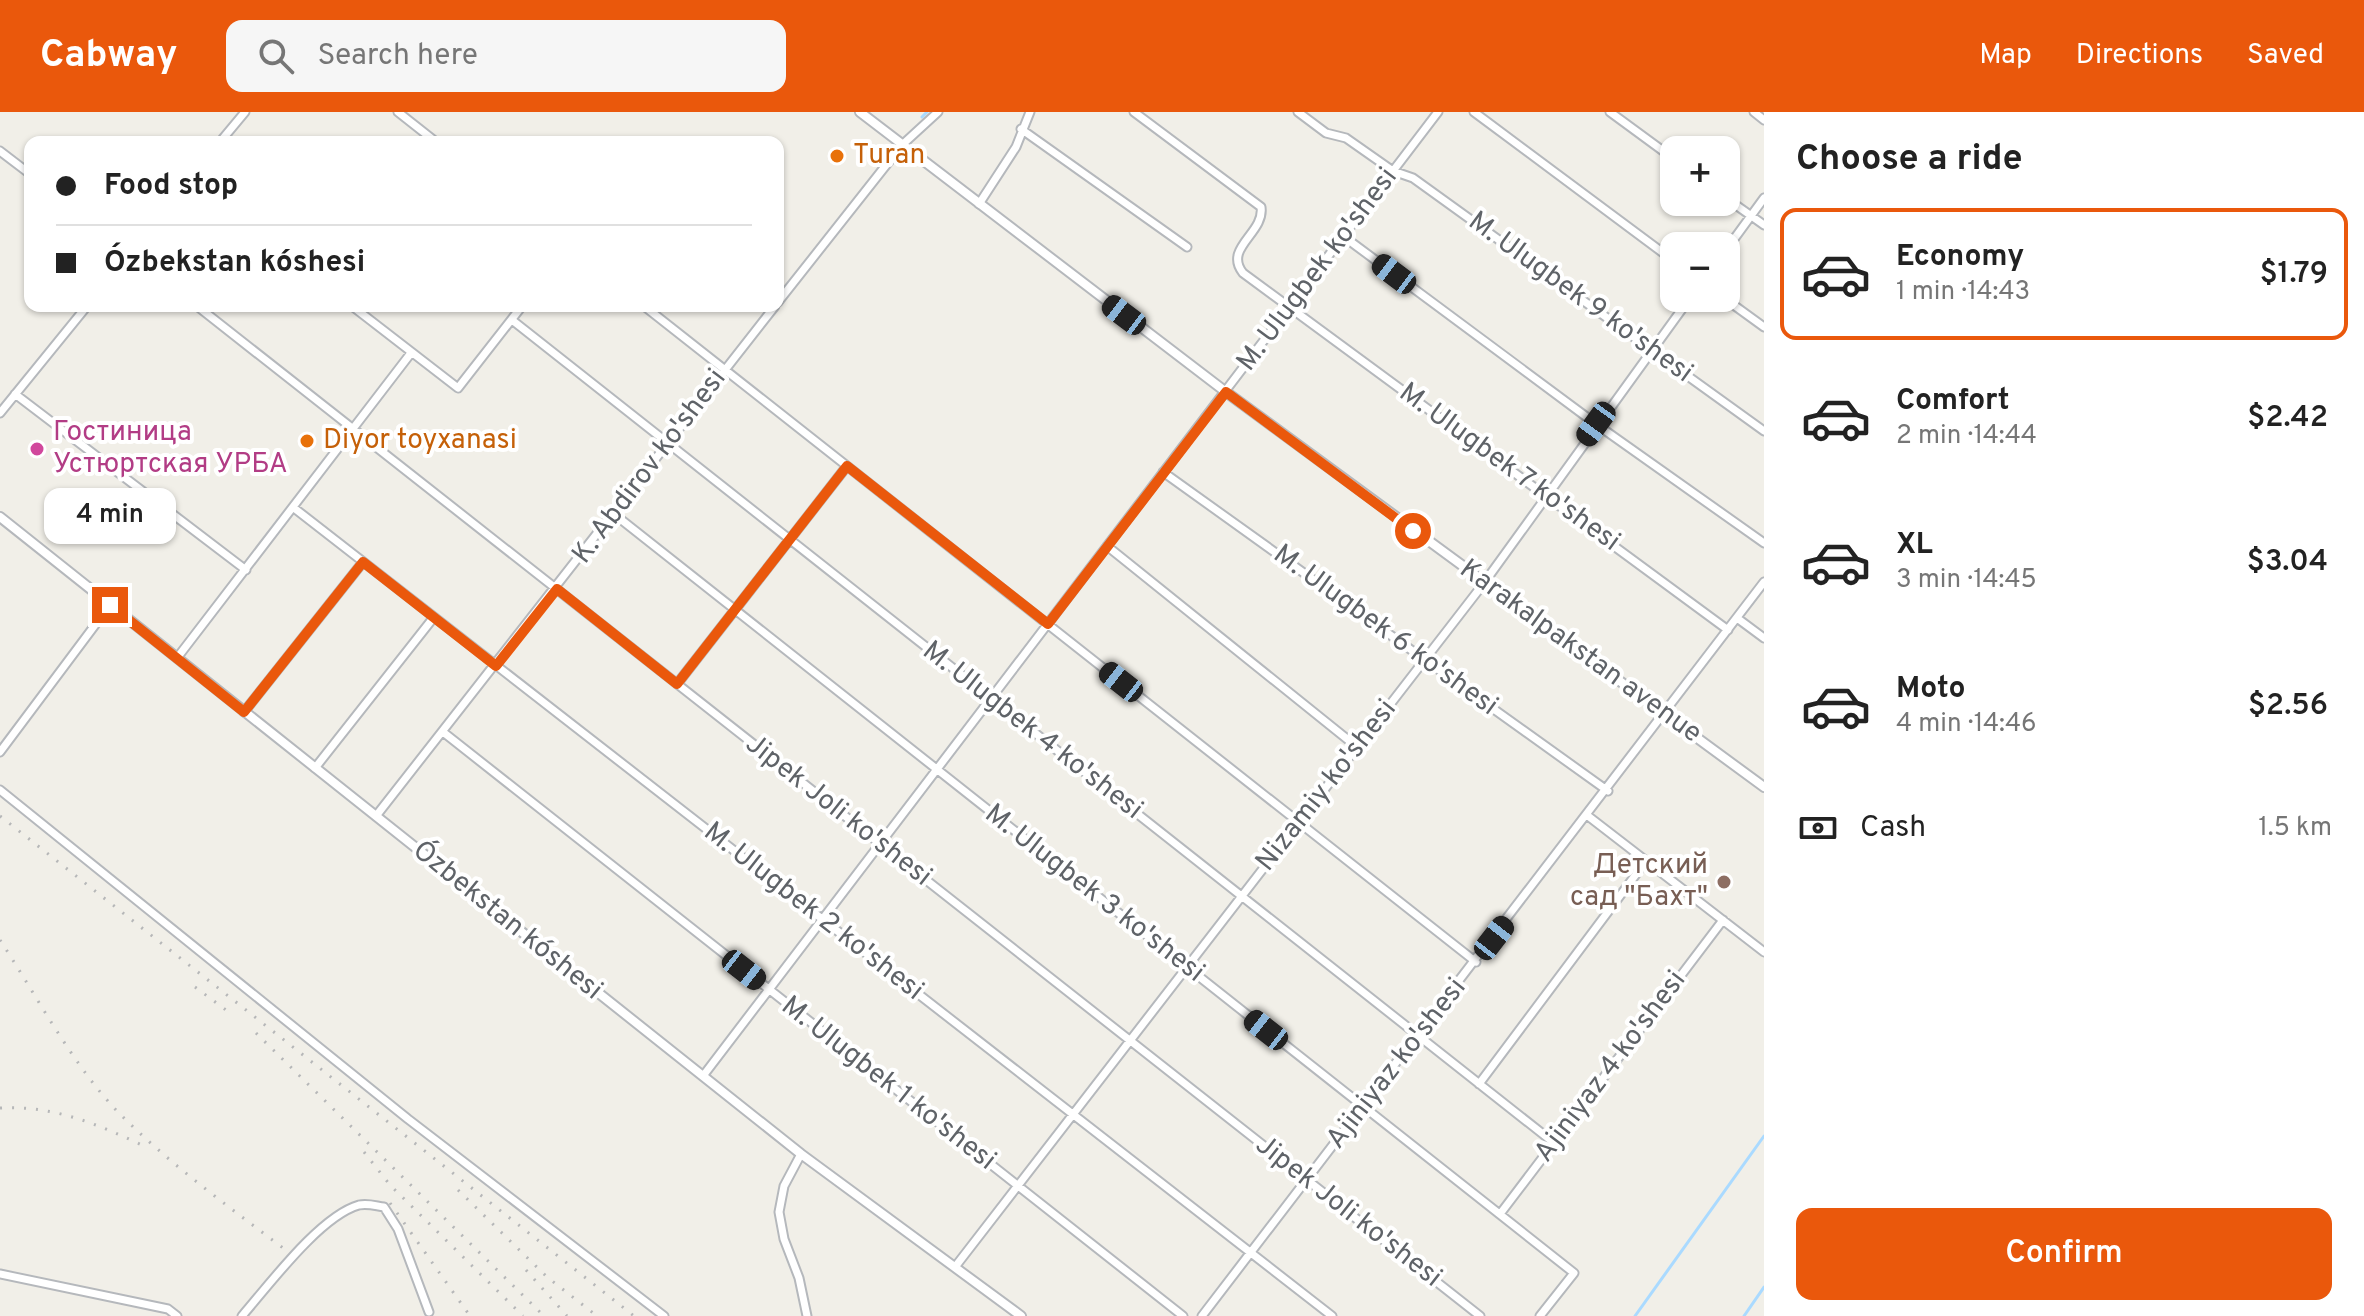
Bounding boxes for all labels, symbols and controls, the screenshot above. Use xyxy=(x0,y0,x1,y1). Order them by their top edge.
search box xyxy=(226,20,786,92)
text: Cabway xyxy=(40,32,178,81)
icon: search xyxy=(254,34,298,78)
text: Search here xyxy=(318,38,478,75)
text: Map xyxy=(1979,38,2032,74)
text: Directions xyxy=(2076,38,2203,74)
text: Saved xyxy=(2247,38,2324,74)
map controls xyxy=(1660,136,1740,312)
button: + xyxy=(1660,136,1740,216)
text: Choose a ride xyxy=(1796,137,2022,183)
place label: Turan xyxy=(853,138,925,174)
marker: Turan xyxy=(828,147,846,165)
street label: M. Ulugbek ko'shesi xyxy=(1230,161,1406,379)
text: Food stop xyxy=(104,168,238,205)
street label: M. Ulugbek 9 ko'shesi xyxy=(1461,204,1699,392)
button: − xyxy=(1660,232,1740,312)
icon: car xyxy=(1800,238,1872,310)
text: Economy xyxy=(1896,239,2024,276)
text: Ózbekstan kóshesi xyxy=(104,245,365,282)
car xyxy=(1368,250,1420,298)
text: $1.79 xyxy=(2260,256,2328,293)
text: 1 min · 14:43 xyxy=(1896,276,2030,309)
car xyxy=(1098,291,1150,339)
street label: K. Abdirov ko'shesi xyxy=(565,362,735,572)
street label: M. Ulugbek 7 ko'shesi xyxy=(1391,376,1627,560)
icon: car xyxy=(1800,382,1872,454)
text: Comfort xyxy=(1896,383,2009,420)
car xyxy=(1572,398,1620,450)
text: $2.42 xyxy=(2247,400,2328,437)
place label: Гостиница Устюртская УРБА xyxy=(53,415,288,483)
text: 2 min · 14:44 xyxy=(1896,420,2037,453)
place label: Diyor toyxanasi xyxy=(323,423,517,459)
marker: Diyor toyxanasi xyxy=(298,432,316,450)
marker: Гостиница Устюртская УРБА xyxy=(28,440,46,458)
callout: 4 min xyxy=(44,489,176,545)
text: 4 min xyxy=(76,499,144,532)
route start xyxy=(1395,513,1431,549)
icon: car xyxy=(1800,526,1872,598)
text: XL xyxy=(1896,527,1933,564)
street label: M. Ulugbek 6 ko'shesi xyxy=(1266,537,1504,725)
text: $3.04 xyxy=(2247,544,2328,581)
street label: Karakalpakstan avenue xyxy=(1452,552,1708,752)
text: 3 min · 14:45 xyxy=(1896,564,2037,597)
route end xyxy=(92,587,128,623)
street label: M. Ulugbek 4 ko'shesi xyxy=(915,634,1149,828)
car xyxy=(1095,658,1147,706)
icon: car xyxy=(1800,670,1872,742)
text: Moto xyxy=(1896,671,1966,708)
text: $2.56 xyxy=(2248,688,2328,725)
street label: Nizamiy ko'shesi xyxy=(1249,693,1405,879)
text: 4 min · 14:46 xyxy=(1896,708,2037,741)
street label: Jipek Joli ko'shesi xyxy=(737,727,939,895)
street label: M. Ulugbek 3 ko'shesi xyxy=(977,797,1211,991)
icon: cash xyxy=(1796,806,1840,850)
text: Cash xyxy=(1860,810,1926,847)
text: 1.5 km xyxy=(2258,812,2332,845)
street label: M. Ulugbek 2 ko'shesi xyxy=(696,815,930,1009)
street label: Ózbekstan kóshesi xyxy=(405,832,611,1009)
place label: Детский сад "Бахт" xyxy=(1570,848,1708,916)
marker: Детский сад "Бахт" xyxy=(1715,873,1733,891)
car xyxy=(1470,912,1518,964)
car xyxy=(718,946,770,994)
street label: Ajiniyaz 4 ko'shesi xyxy=(1527,964,1695,1170)
street label: Ajiniyaz ko'shesi xyxy=(1319,971,1475,1157)
street label: M. Ulugbek 1 ko'shesi xyxy=(773,989,1003,1179)
car xyxy=(1240,1006,1292,1054)
street label: Jipek Joli ko'shesi xyxy=(1247,1128,1449,1296)
button: Confirm xyxy=(1796,1208,2332,1300)

